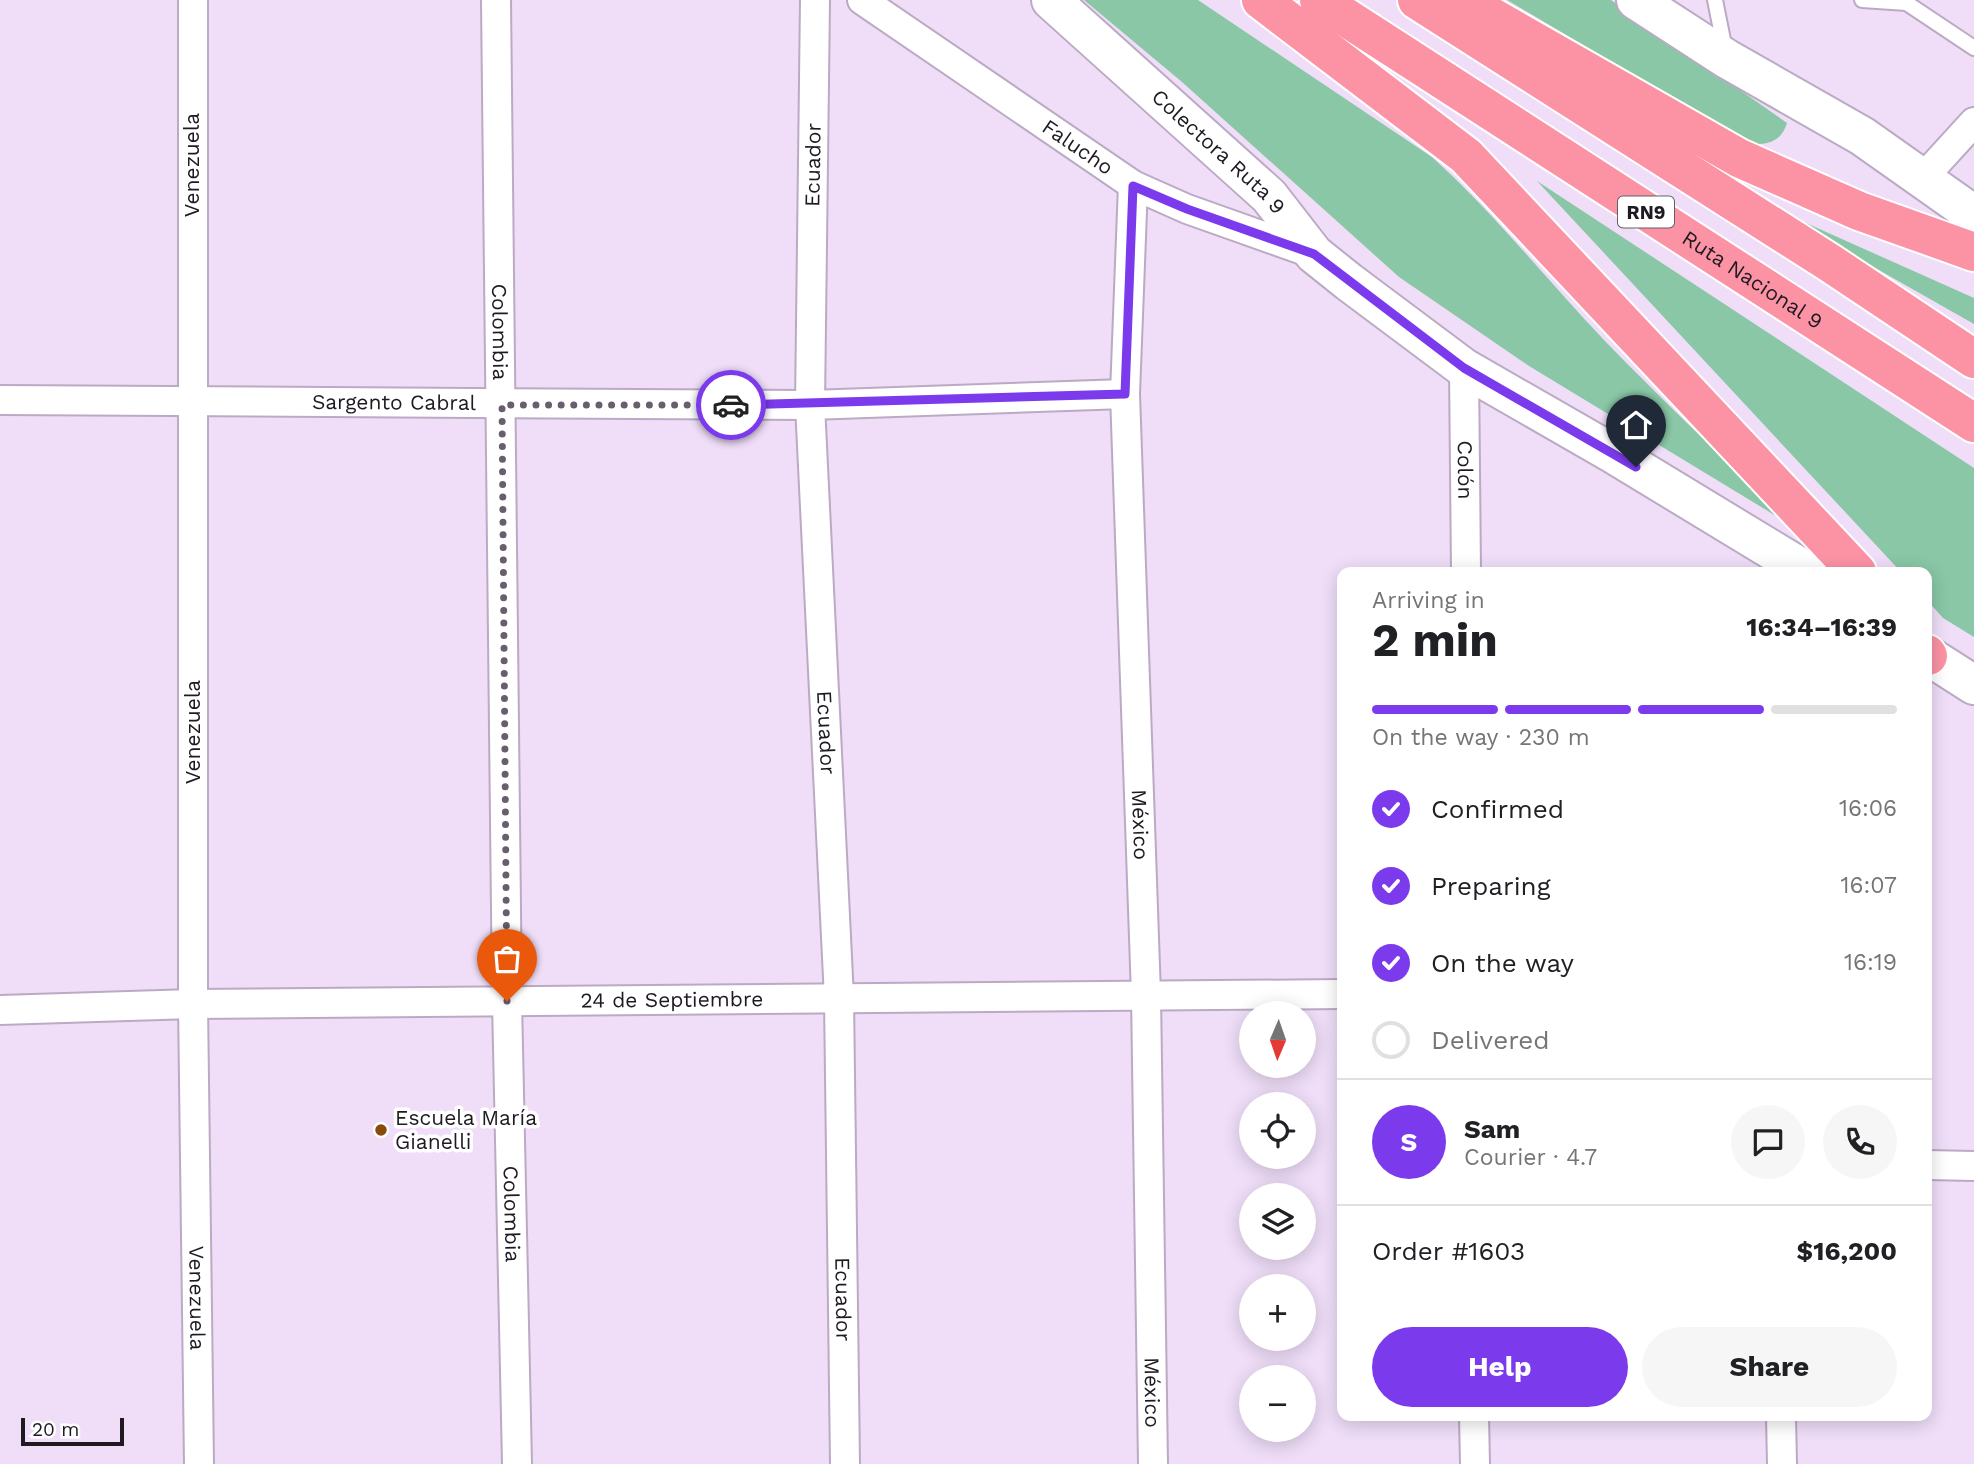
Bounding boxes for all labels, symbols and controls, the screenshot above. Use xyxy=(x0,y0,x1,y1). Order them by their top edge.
street label: Colectora Ruta 9 xyxy=(1147,84,1291,219)
street label: Venezuela xyxy=(179,113,204,217)
street label: Falucho xyxy=(1038,114,1118,180)
street label: Ecuador xyxy=(799,122,826,207)
road number: RN9 xyxy=(1618,196,1674,228)
street label: Ruta Nacional 9 xyxy=(1678,225,1828,334)
street label: Colombia xyxy=(487,283,513,381)
courier xyxy=(696,370,766,440)
icon: car xyxy=(712,386,750,424)
street label: Sargento Cabral xyxy=(312,389,477,415)
pin xyxy=(1606,395,1666,467)
icon: home xyxy=(1617,406,1655,444)
street label: Colón xyxy=(1453,440,1478,500)
text: Arriving in xyxy=(1372,587,1485,614)
text: 16:34–16:39 xyxy=(1746,612,1897,642)
text: 2 min xyxy=(1372,613,1498,667)
street label: Venezuela xyxy=(180,680,205,784)
street label: Ecuador xyxy=(812,690,841,776)
text: On the way · 230 m xyxy=(1372,724,1590,751)
street label: México xyxy=(1127,789,1154,860)
icon: check xyxy=(1372,790,1410,828)
text: Confirmed xyxy=(1431,794,1564,824)
text: 16:06 xyxy=(1839,795,1897,822)
icon: check xyxy=(1372,867,1410,905)
text: Preparing xyxy=(1431,871,1551,901)
text: 16:07 xyxy=(1840,872,1897,899)
pin xyxy=(477,929,537,1001)
icon: bag xyxy=(488,940,526,978)
icon: check xyxy=(1372,944,1410,982)
text: On the way xyxy=(1431,948,1574,978)
text: 16:19 xyxy=(1844,949,1897,976)
street label: 24 de Septiembre xyxy=(580,986,763,1013)
north arrow xyxy=(1239,1001,1316,1078)
map controls xyxy=(1239,1001,1316,1442)
text: Delivered xyxy=(1431,1025,1550,1055)
button: locate xyxy=(1239,1092,1316,1169)
place label: Escuela María Gianelli xyxy=(395,1105,537,1154)
button: chat xyxy=(1731,1105,1805,1179)
button: phone xyxy=(1823,1105,1897,1179)
text: Sam xyxy=(1464,1114,1520,1144)
marker: Escuela María Gianelli xyxy=(373,1122,389,1138)
text: S xyxy=(1401,1127,1417,1157)
text: Courier · 4.7 xyxy=(1464,1144,1597,1171)
street label: Colombia xyxy=(499,1165,526,1263)
button: layers xyxy=(1239,1183,1316,1260)
text: Order #1603 xyxy=(1372,1236,1525,1266)
text: $16,200 xyxy=(1797,1236,1897,1266)
street label: Venezuela xyxy=(184,1246,211,1351)
street label: Ecuador xyxy=(830,1257,856,1342)
button: + xyxy=(1239,1274,1316,1351)
button: Help xyxy=(1372,1327,1628,1407)
button: Share xyxy=(1642,1327,1897,1407)
street label: México xyxy=(1139,1357,1165,1428)
button: − xyxy=(1239,1365,1316,1442)
scale bar xyxy=(21,1415,124,1447)
text: 20 m xyxy=(32,1418,79,1441)

